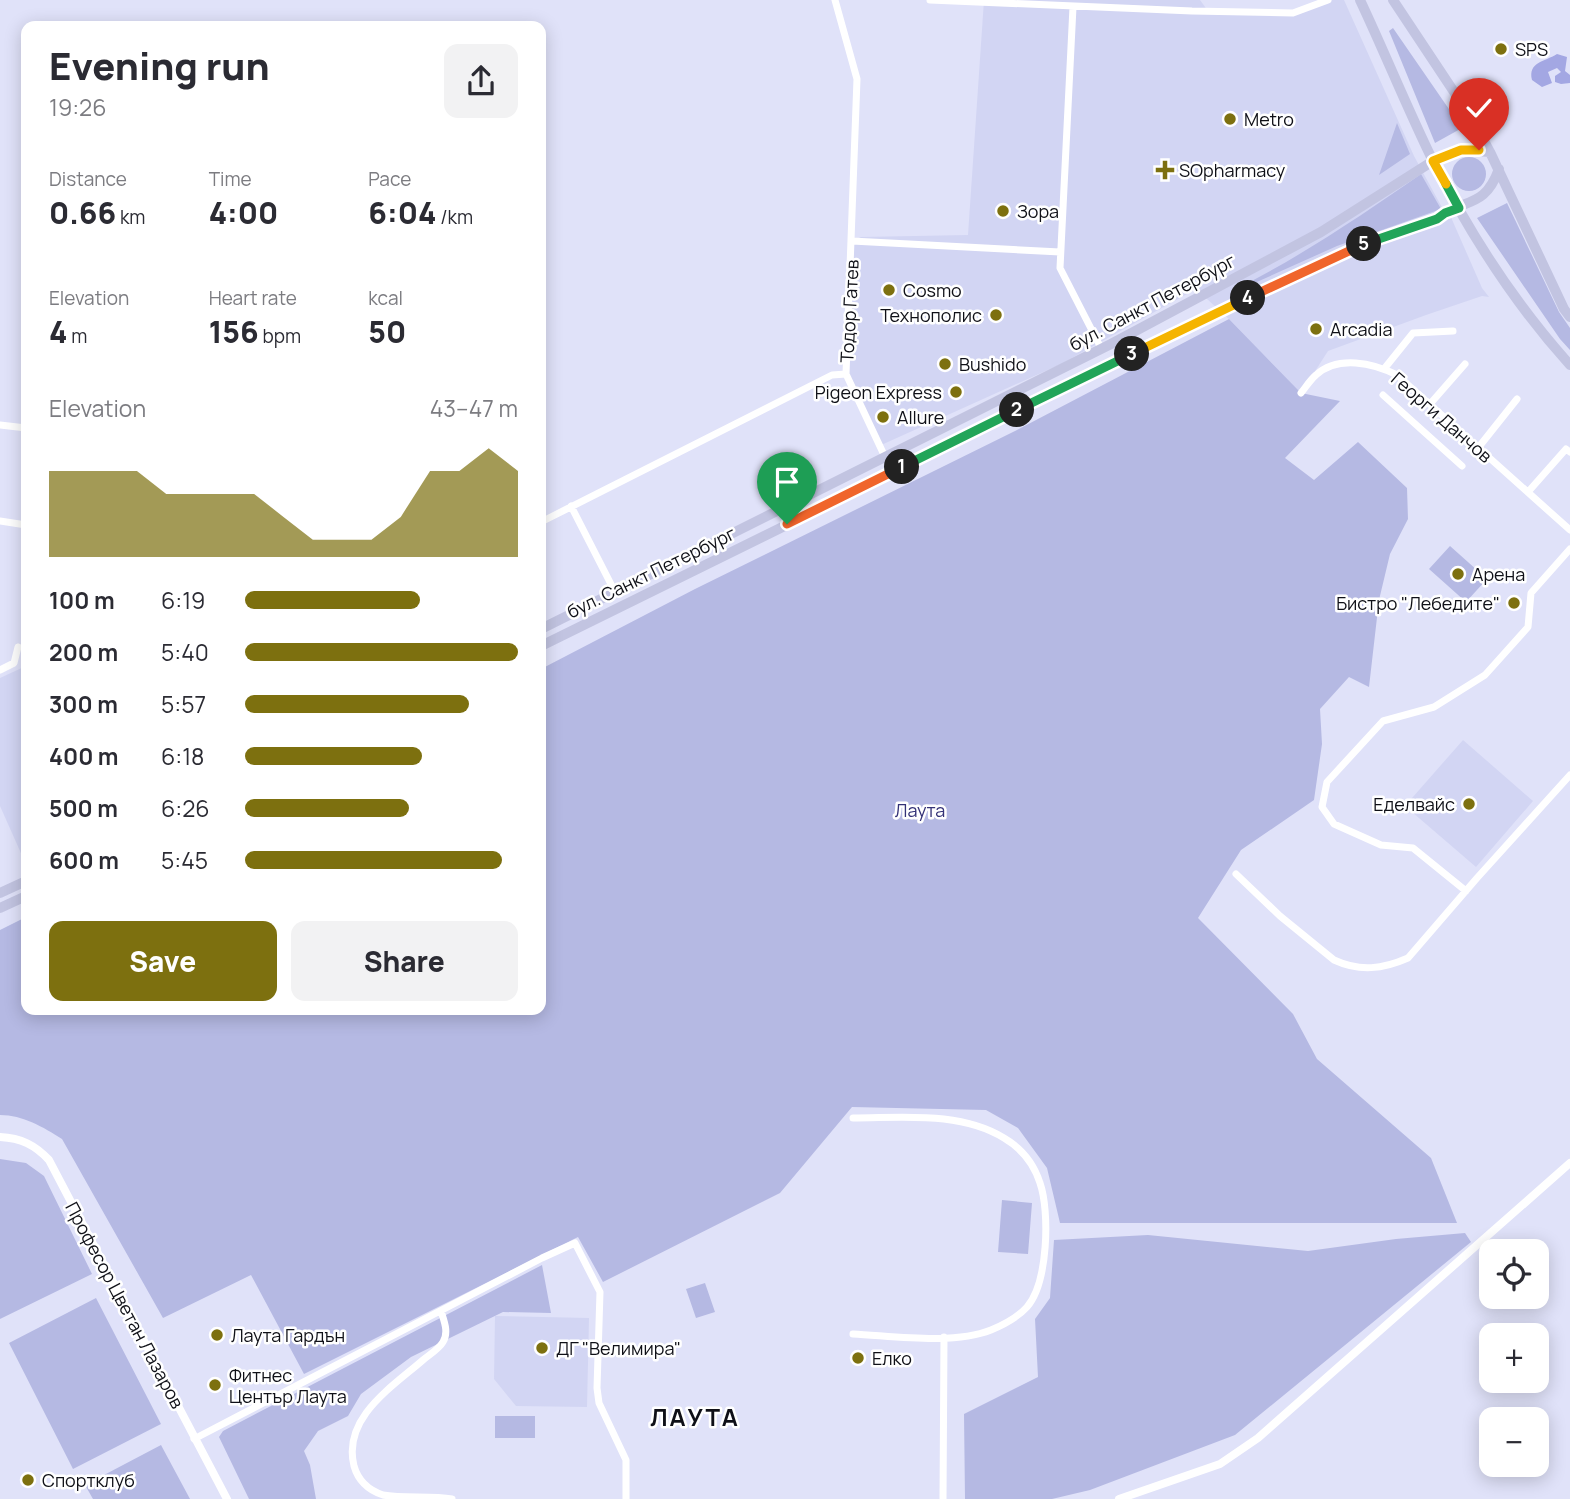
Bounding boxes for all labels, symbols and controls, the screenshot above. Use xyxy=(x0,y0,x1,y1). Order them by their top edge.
place label: SPS xyxy=(1515,37,1548,61)
text: Evening run xyxy=(49,39,270,91)
marker: SPS xyxy=(1493,41,1509,57)
button: share xyxy=(444,44,518,118)
pin xyxy=(1449,78,1509,150)
icon: check xyxy=(1460,89,1498,127)
text: 19:26 xyxy=(49,91,107,123)
place label: Metro xyxy=(1244,107,1294,131)
marker: Metro xyxy=(1222,111,1238,127)
place label: SOpharmacy xyxy=(1179,158,1286,182)
marker: SOpharmacy xyxy=(1157,162,1173,178)
text: Distance xyxy=(49,166,127,192)
text: Time xyxy=(209,166,252,192)
text: Pace xyxy=(368,166,411,192)
text: 0.66 xyxy=(49,192,116,233)
text: 4:00 xyxy=(209,192,278,233)
text: 6:04 xyxy=(368,192,436,233)
place label: Зора xyxy=(1017,199,1059,223)
marker: Зора xyxy=(995,203,1011,219)
text: km xyxy=(116,204,145,230)
text: /km xyxy=(436,204,473,230)
pin: 5 xyxy=(1346,226,1382,262)
text: 5 xyxy=(1358,230,1369,256)
street label: бул. Санкт Петербург xyxy=(1065,248,1239,356)
street label: Тодор Гатев xyxy=(834,258,864,363)
place label: Cosmo xyxy=(903,278,962,302)
pin: 4 xyxy=(1230,280,1266,316)
marker: Cosmo xyxy=(881,282,897,298)
text: 4 xyxy=(1242,284,1253,310)
text: Elevation xyxy=(49,285,129,311)
text: Heart rate xyxy=(209,285,297,311)
text: kcal xyxy=(368,285,403,311)
place label: Технополис xyxy=(880,303,982,327)
marker: Технополис xyxy=(988,307,1004,323)
text: 4 xyxy=(49,311,67,352)
text: 156 xyxy=(209,311,259,352)
text: 50 xyxy=(368,311,406,352)
place label: Arcadia xyxy=(1330,317,1392,341)
marker: Arcadia xyxy=(1308,321,1324,337)
text: m xyxy=(67,323,87,349)
text: bpm xyxy=(259,323,301,349)
pin: 3 xyxy=(1114,336,1150,372)
text: 3 xyxy=(1126,340,1137,366)
place label: Bushido xyxy=(959,352,1026,376)
marker: Bushido xyxy=(937,356,953,372)
street label: Георги Данчов xyxy=(1386,367,1498,468)
place label: Pigeon Express xyxy=(815,380,942,404)
marker: Pigeon Express xyxy=(948,384,964,400)
text: Elevation xyxy=(49,392,146,424)
text: 43–47 m xyxy=(430,392,518,424)
pin: 2 xyxy=(1000,392,1034,428)
text: 2 xyxy=(1011,396,1022,422)
place label: Allure xyxy=(897,405,944,429)
marker: Allure xyxy=(875,409,891,425)
pin: 1 xyxy=(884,449,920,484)
pin xyxy=(757,452,817,524)
text: 1 xyxy=(897,453,906,479)
icon: arrive xyxy=(768,463,806,501)
street label: бул. Санкт Петербург xyxy=(563,521,739,623)
place label: Арена xyxy=(1472,562,1525,586)
marker: Арена xyxy=(1450,566,1466,582)
text: 100 m xyxy=(49,584,115,616)
text: 6:19 xyxy=(161,584,205,616)
place label: Бистро "Лебедите" xyxy=(1336,591,1500,615)
marker: Бистро "Лебедите" xyxy=(1506,595,1522,611)
text: 200 m xyxy=(49,636,118,668)
text: 5:40 xyxy=(161,636,209,668)
text: 300 m xyxy=(49,688,118,720)
text: 5:57 xyxy=(161,688,206,720)
text: 400 m xyxy=(49,740,119,772)
text: 6:18 xyxy=(161,740,204,772)
text: 500 m xyxy=(49,792,118,824)
text: 6:26 xyxy=(161,792,210,824)
place label: Еделвайс xyxy=(1373,792,1455,816)
marker: Еделвайс xyxy=(1461,796,1477,812)
park label: Лаута xyxy=(895,798,945,822)
text: 600 m xyxy=(49,844,119,876)
text: 5:45 xyxy=(161,844,208,876)
button: Save xyxy=(49,921,277,1001)
button: Share xyxy=(291,921,518,1001)
street label: Професор Цветан Лазаров xyxy=(60,1198,190,1413)
map controls xyxy=(1479,1239,1549,1477)
button: locate xyxy=(1479,1239,1549,1309)
place label: Лаута Гардън xyxy=(231,1323,345,1347)
button: + xyxy=(1479,1323,1549,1393)
marker: Лаута Гардън xyxy=(209,1327,225,1343)
place label: ДГ "Велимира" xyxy=(556,1336,681,1360)
marker: ДГ "Велимира" xyxy=(534,1340,550,1356)
place label: Елко xyxy=(872,1346,912,1370)
marker: Елко xyxy=(850,1350,866,1366)
place label: Фитнес Център Лаута xyxy=(229,1363,347,1408)
marker: Фитнес Център Лаута xyxy=(207,1377,223,1393)
district label: ЛАУТА xyxy=(650,1400,740,1433)
button: − xyxy=(1479,1407,1549,1477)
place label: Спортклуб xyxy=(42,1468,135,1492)
marker: Спортклуб xyxy=(20,1472,36,1488)

